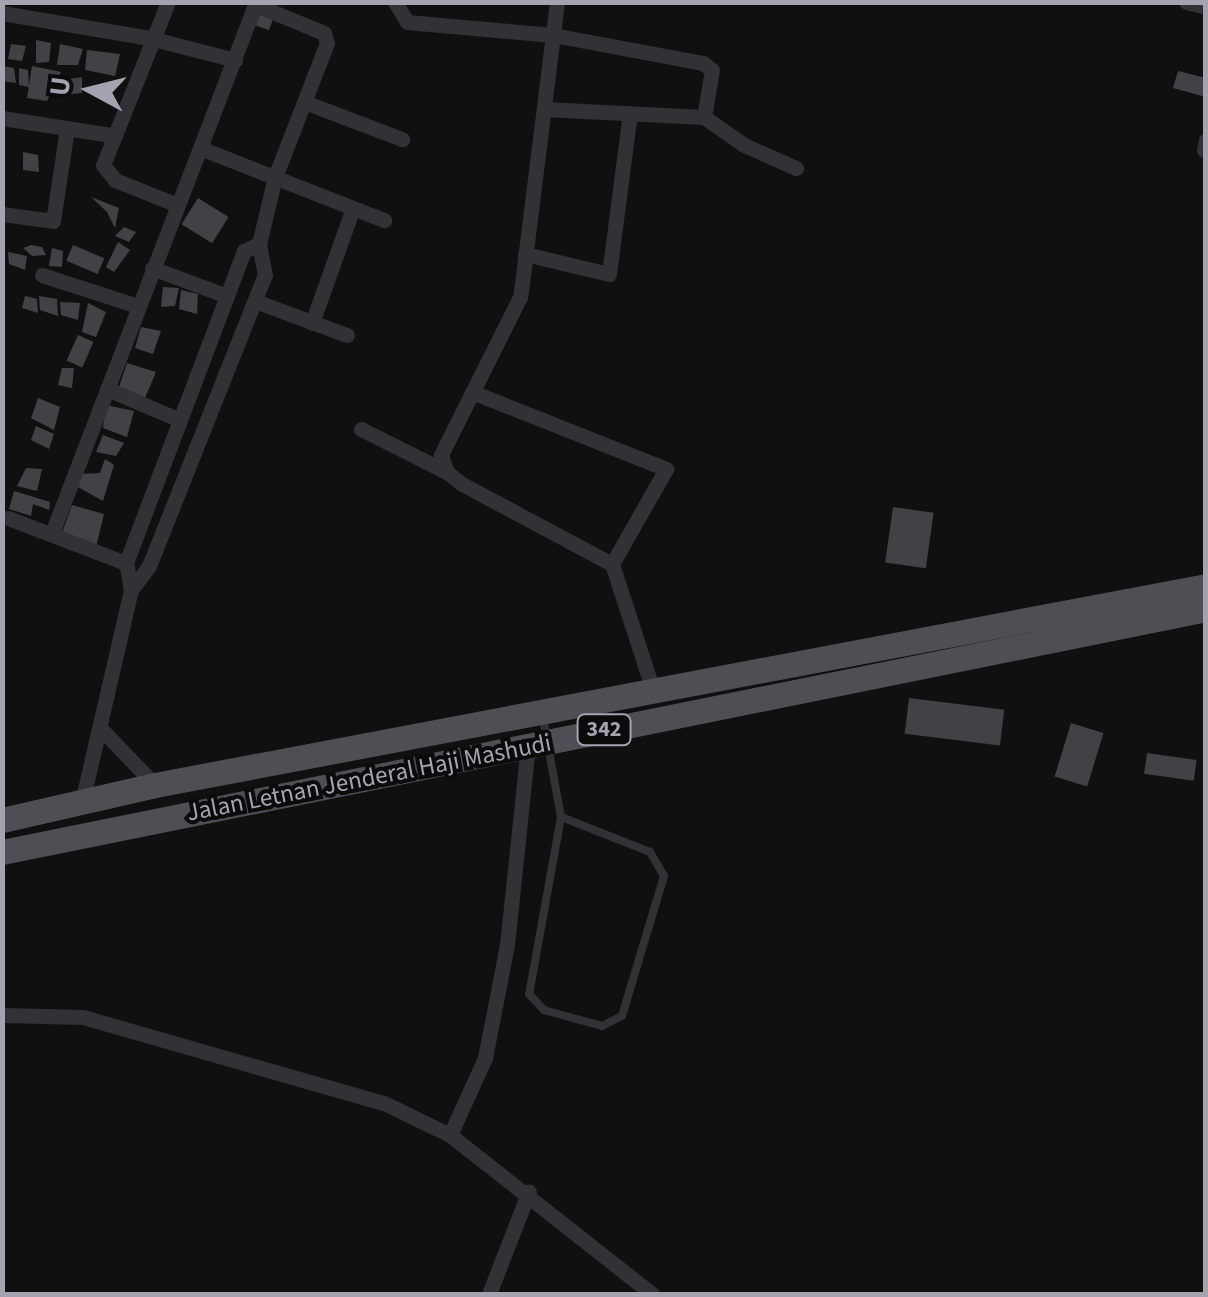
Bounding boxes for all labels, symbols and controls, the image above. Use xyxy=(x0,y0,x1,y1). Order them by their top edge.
north arrow xyxy=(40,40,140,140)
text: U xyxy=(39,75,81,98)
road number: 342 xyxy=(576,713,632,747)
street label: Jalan Letnan Jenderal Haji Mashudi xyxy=(184,728,554,828)

